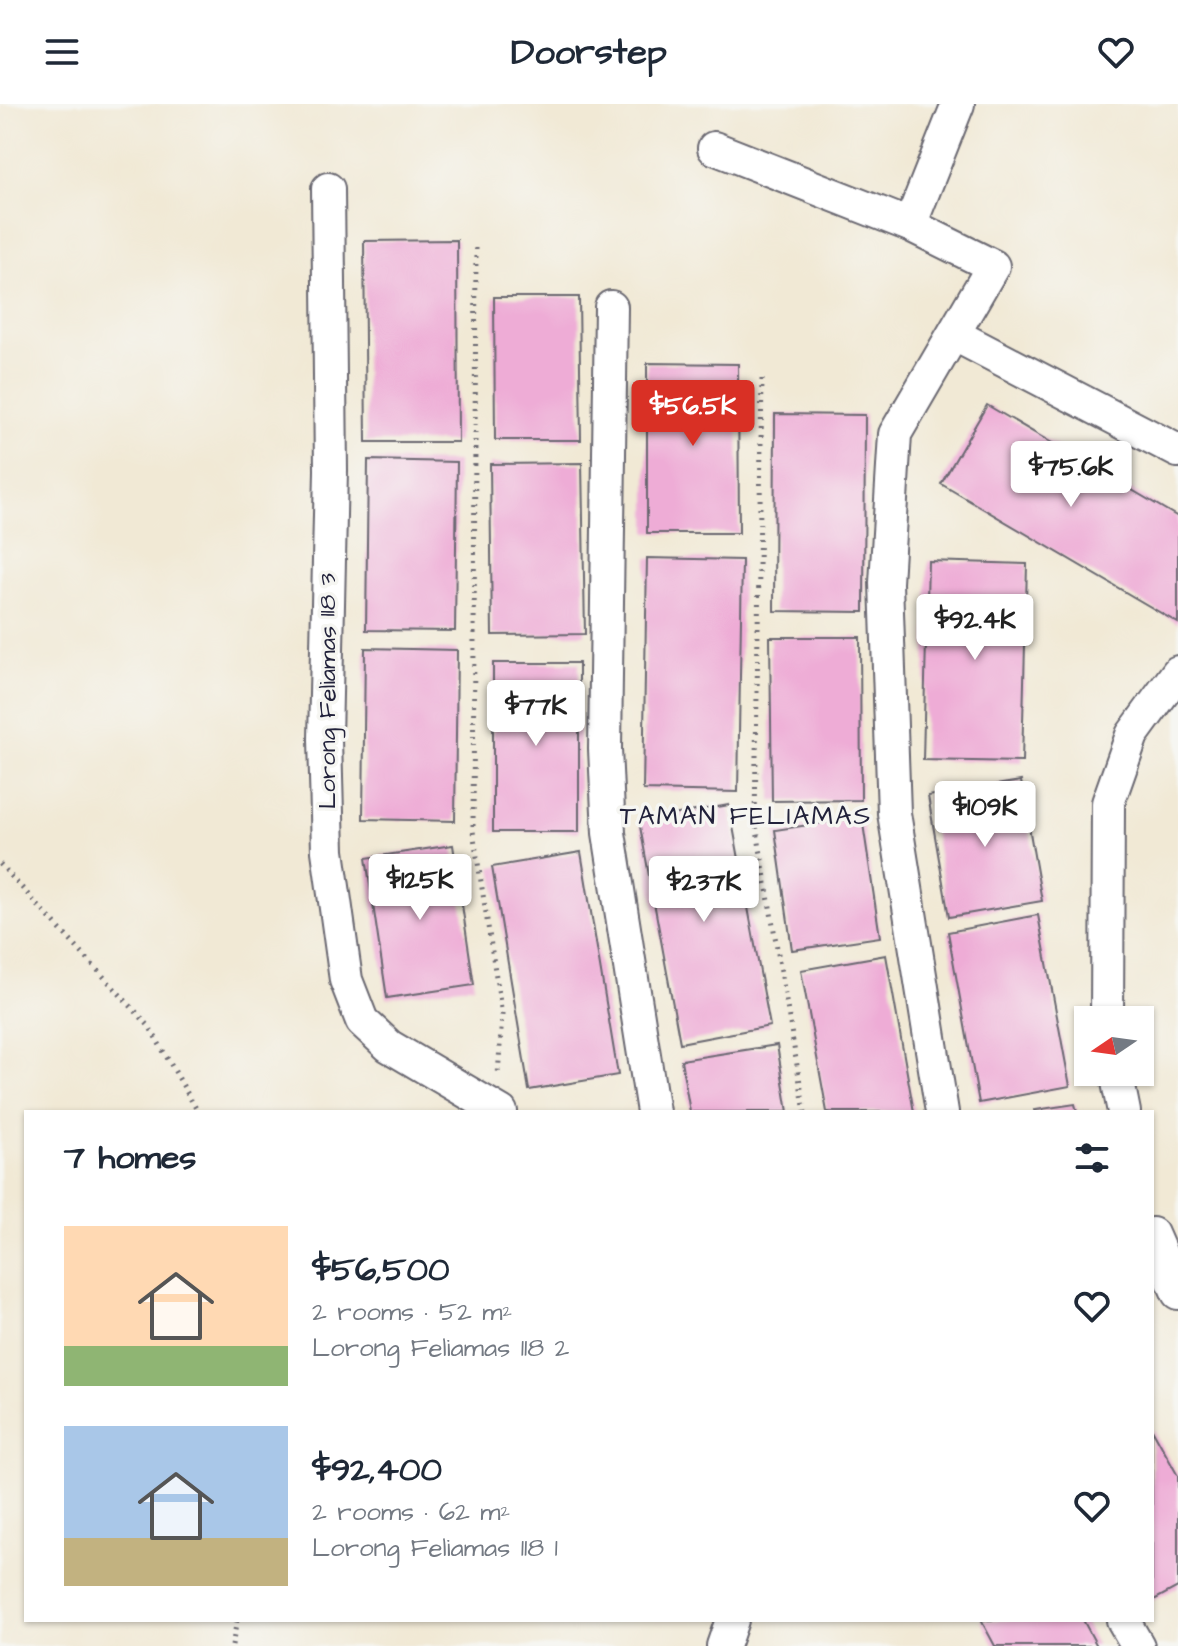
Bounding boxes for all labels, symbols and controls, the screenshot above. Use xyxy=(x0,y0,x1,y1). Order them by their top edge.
text: Doorstep xyxy=(511,27,667,78)
icon: menu xyxy=(40,30,84,74)
icon: heart xyxy=(1094,30,1138,74)
pin: $56.5K xyxy=(628,380,758,448)
text: $56.5K xyxy=(650,388,737,424)
pin: $75.6K xyxy=(1006,441,1136,509)
text: $75.6K xyxy=(1029,449,1113,485)
street label: Lorong Feliamas 118 3 xyxy=(311,573,346,809)
pin: $92.4K xyxy=(910,594,1040,662)
text: $92.4K xyxy=(934,602,1016,638)
pin: $77K xyxy=(489,680,583,748)
text: $77K xyxy=(505,688,567,724)
pin: $109K xyxy=(929,781,1041,849)
text: $109K xyxy=(953,789,1017,825)
district label: TAMAN FELIAMAS xyxy=(620,798,872,834)
pin: $125K xyxy=(364,854,476,922)
pin: $237K xyxy=(648,856,760,924)
text: $125K xyxy=(387,862,453,898)
text: $237K xyxy=(667,864,741,900)
north arrow xyxy=(1074,1006,1154,1086)
map controls xyxy=(1074,1006,1154,1086)
text: 7 homes xyxy=(64,1134,196,1182)
icon: filters xyxy=(1070,1136,1114,1180)
text: $56,500 xyxy=(312,1246,449,1294)
icon: home xyxy=(128,1258,224,1354)
icon: heart xyxy=(1070,1284,1114,1328)
text: 2 rooms · 52 m² xyxy=(312,1294,512,1330)
text: Lorong Feliamas 118 2 xyxy=(312,1330,569,1366)
text: $92,400 xyxy=(312,1446,442,1494)
icon: home xyxy=(128,1458,224,1554)
icon: heart xyxy=(1070,1484,1114,1528)
text: 2 rooms · 62 m² xyxy=(312,1494,510,1530)
text: Lorong Feliamas 118 1 xyxy=(312,1530,558,1566)

